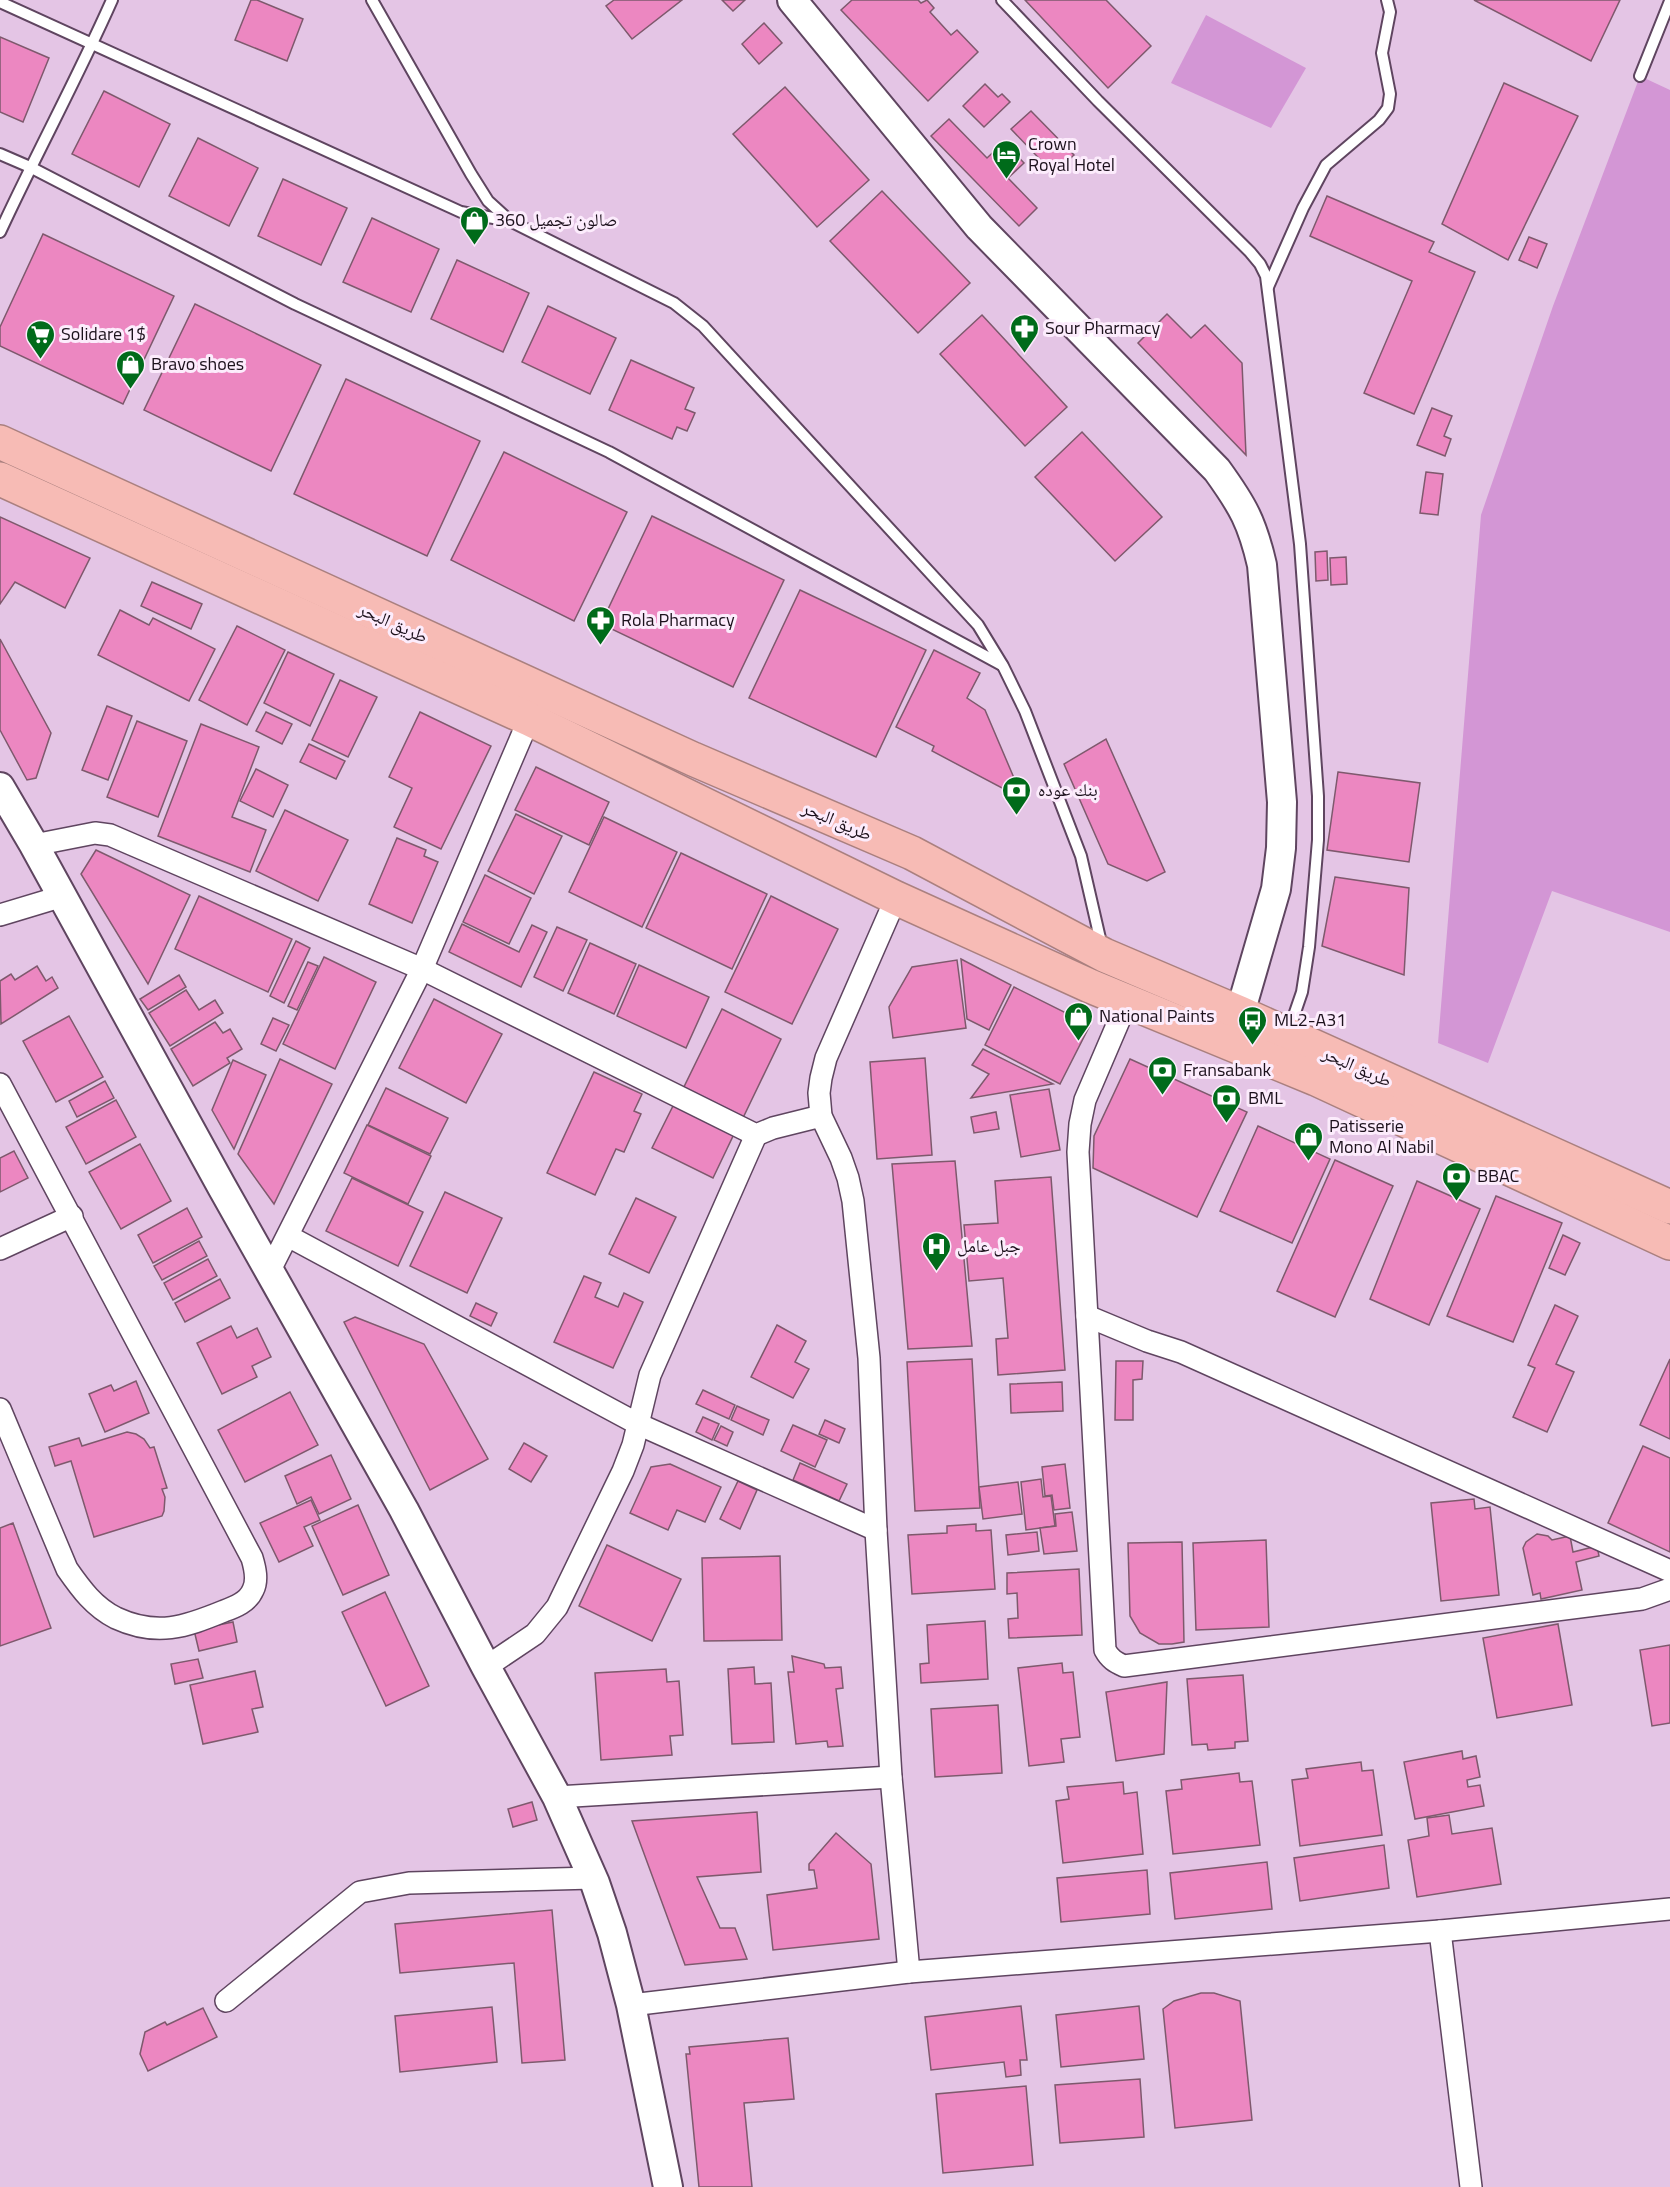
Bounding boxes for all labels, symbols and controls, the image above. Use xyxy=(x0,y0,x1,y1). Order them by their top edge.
place label: Crown Royal Hotel xyxy=(1028,130,1115,178)
hotel icon: Crown Royal Hotel xyxy=(991,138,1023,180)
shop icon: صالون تجميل 360 xyxy=(458,204,490,246)
place label: صالون تجميل 360 xyxy=(495,206,617,233)
pharmacy icon: Sour Pharmacy xyxy=(1008,312,1040,354)
place label: Sour Pharmacy xyxy=(1045,314,1161,341)
supermarket icon: Solidare 1$ xyxy=(24,318,56,360)
place label: Solidare 1$ xyxy=(61,320,146,347)
shop icon: Bravo shoes xyxy=(114,348,146,390)
place label: Bravo shoes xyxy=(151,350,244,377)
street label: طريق البحر xyxy=(353,595,432,650)
pharmacy icon: Rola Pharmacy xyxy=(584,604,616,646)
place label: Rola Pharmacy xyxy=(621,606,735,633)
bank icon: بنك عوده xyxy=(1001,774,1033,816)
place label: بنك عوده xyxy=(1038,776,1098,803)
street label: طريق البحر xyxy=(797,793,876,847)
shop icon: National Paints xyxy=(1062,1000,1094,1042)
place label: National Paints xyxy=(1099,1002,1215,1029)
bus stop icon: ML2-A31 xyxy=(1237,1004,1269,1046)
place label: ML2-A31 xyxy=(1274,1006,1346,1033)
street label: طريق البحر xyxy=(1317,1039,1396,1094)
bank icon: Fransabank xyxy=(1146,1054,1178,1096)
place label: Fransabank xyxy=(1183,1056,1272,1083)
bank icon: BML xyxy=(1211,1082,1243,1124)
place label: BML xyxy=(1248,1084,1283,1111)
place label: Patisserie Mono Al Nabil xyxy=(1329,1112,1434,1160)
shop icon: Patisserie Mono Al Nabil xyxy=(1292,1120,1324,1162)
bank icon: BBAC xyxy=(1440,1160,1472,1202)
place label: BBAC xyxy=(1477,1162,1520,1189)
hospital icon: جبل عامل xyxy=(920,1230,952,1272)
place label: جبل عامل xyxy=(957,1232,1021,1259)

